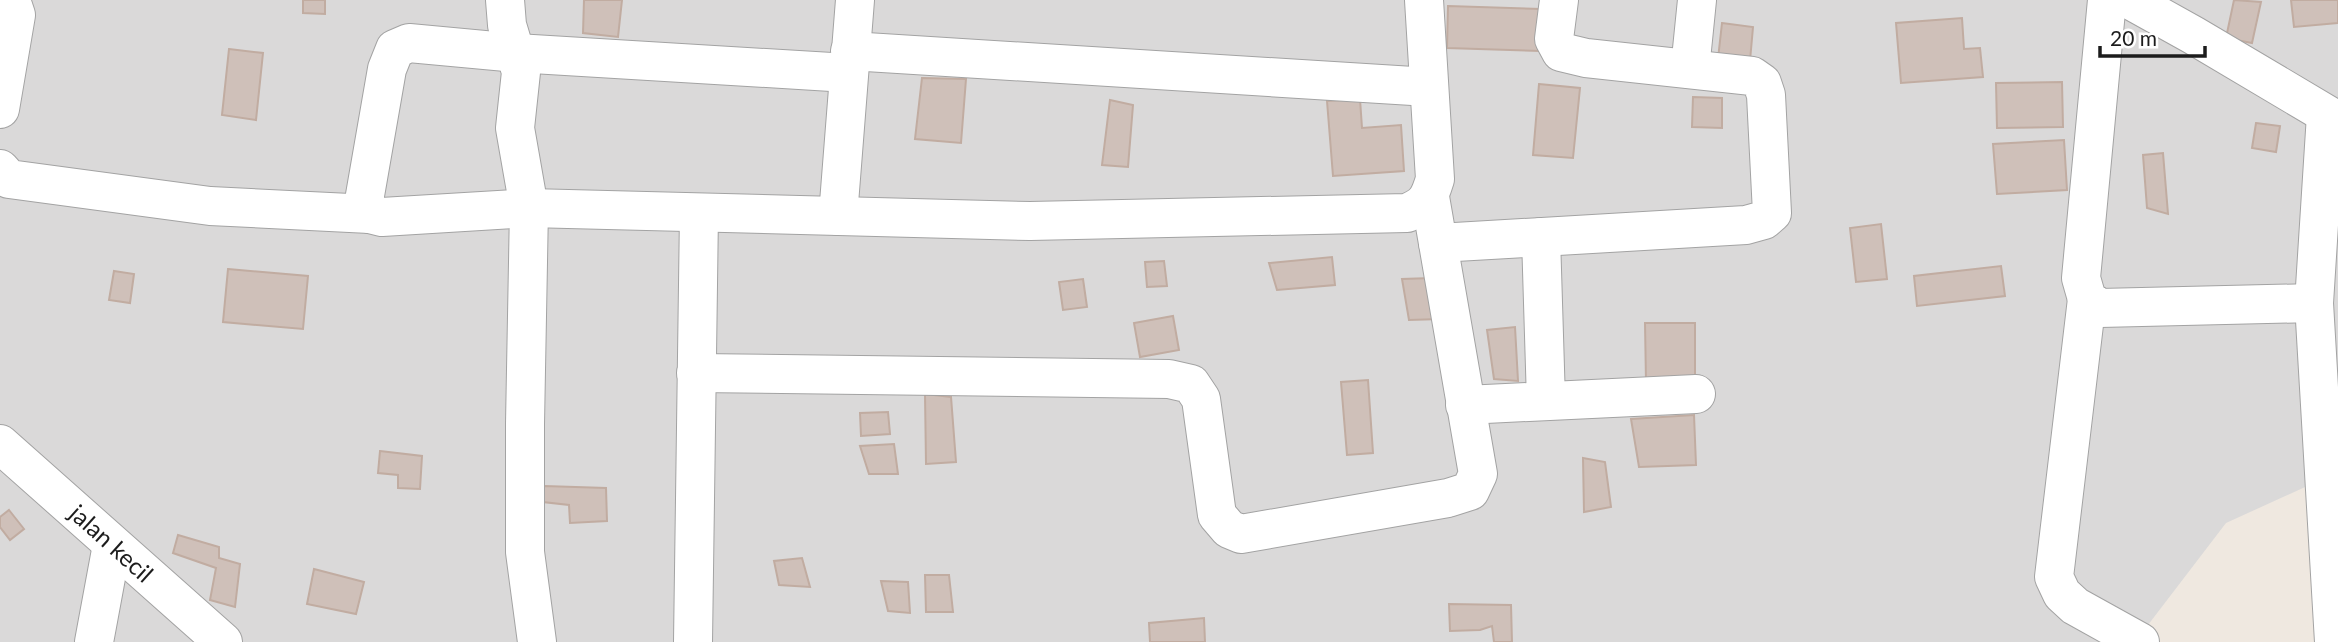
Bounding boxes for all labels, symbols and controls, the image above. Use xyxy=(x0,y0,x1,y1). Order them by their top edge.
scale bar xyxy=(2100,14,2205,58)
text: 20 m xyxy=(2110,25,2157,50)
street label: jalan kecil xyxy=(64,497,160,588)

